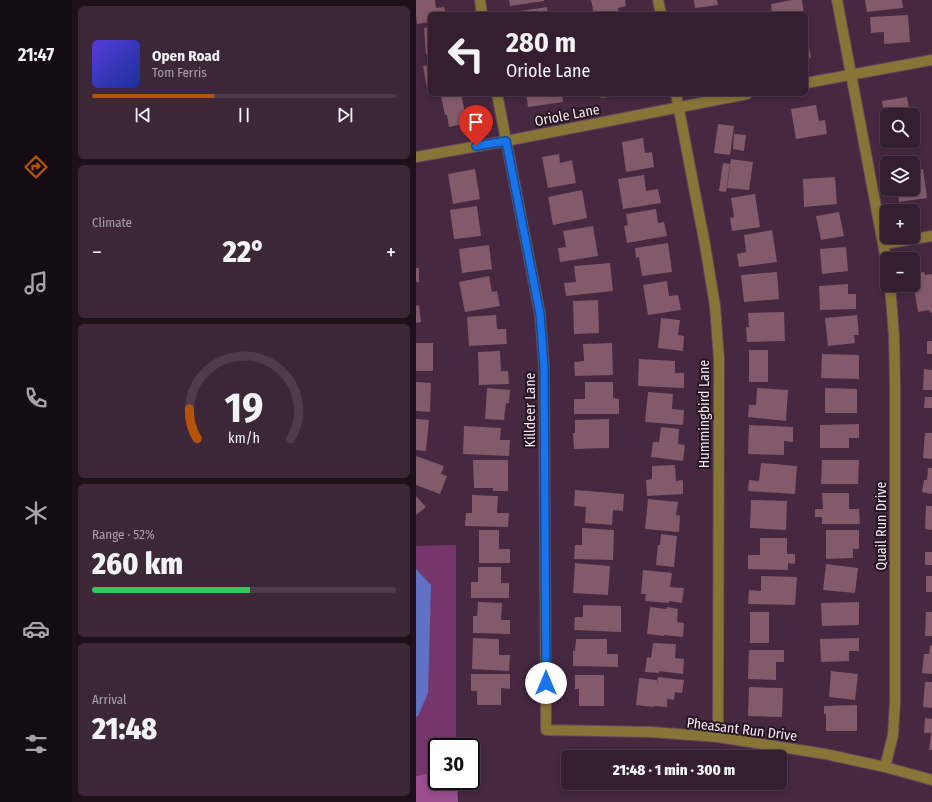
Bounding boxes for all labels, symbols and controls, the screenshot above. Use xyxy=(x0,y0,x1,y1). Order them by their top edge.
text: 280 m xyxy=(506,26,576,59)
icon: left xyxy=(440,28,492,80)
text: 21:47 xyxy=(18,44,54,66)
text: Open Road xyxy=(152,47,220,65)
text: Oriole Lane xyxy=(506,60,590,82)
text: Tom Ferris xyxy=(152,65,207,80)
street label: Oriole Lane xyxy=(533,101,601,130)
icon: previous xyxy=(132,104,154,126)
icon: pause xyxy=(233,104,255,126)
icon: next xyxy=(334,104,356,126)
pin xyxy=(459,105,493,146)
map controls xyxy=(880,108,920,292)
button: search xyxy=(880,108,920,148)
icon: arrive xyxy=(465,111,487,133)
icon: directions xyxy=(22,153,50,181)
button: layers xyxy=(880,156,920,196)
button: + xyxy=(880,204,920,244)
text: Climate xyxy=(92,215,132,230)
text: 22° xyxy=(223,234,265,270)
text: − xyxy=(92,239,102,266)
text: + xyxy=(386,239,396,266)
button: − xyxy=(880,252,920,292)
icon: music xyxy=(22,269,50,297)
street label: Hummingbird Lane xyxy=(696,360,713,468)
street label: Killdeer Lane xyxy=(522,372,539,448)
text: 19 xyxy=(224,383,264,433)
icon: phone xyxy=(22,384,50,412)
text: km/h xyxy=(228,430,260,447)
street label: Quail Run Drive xyxy=(873,482,890,570)
icon: climate xyxy=(22,499,50,527)
text: Range · 52% xyxy=(92,527,155,542)
text: 260 km xyxy=(92,546,183,582)
icon: car xyxy=(22,615,50,643)
position arrow xyxy=(525,662,567,704)
text: Arrival xyxy=(92,692,126,707)
text: 21:48 xyxy=(92,711,157,747)
street label: Pheasant Run Drive xyxy=(686,714,798,745)
icon: filters xyxy=(22,730,50,758)
speed limit sign: 30 xyxy=(428,738,480,790)
text: 21:48 · 1 min · 300 m xyxy=(613,761,735,779)

